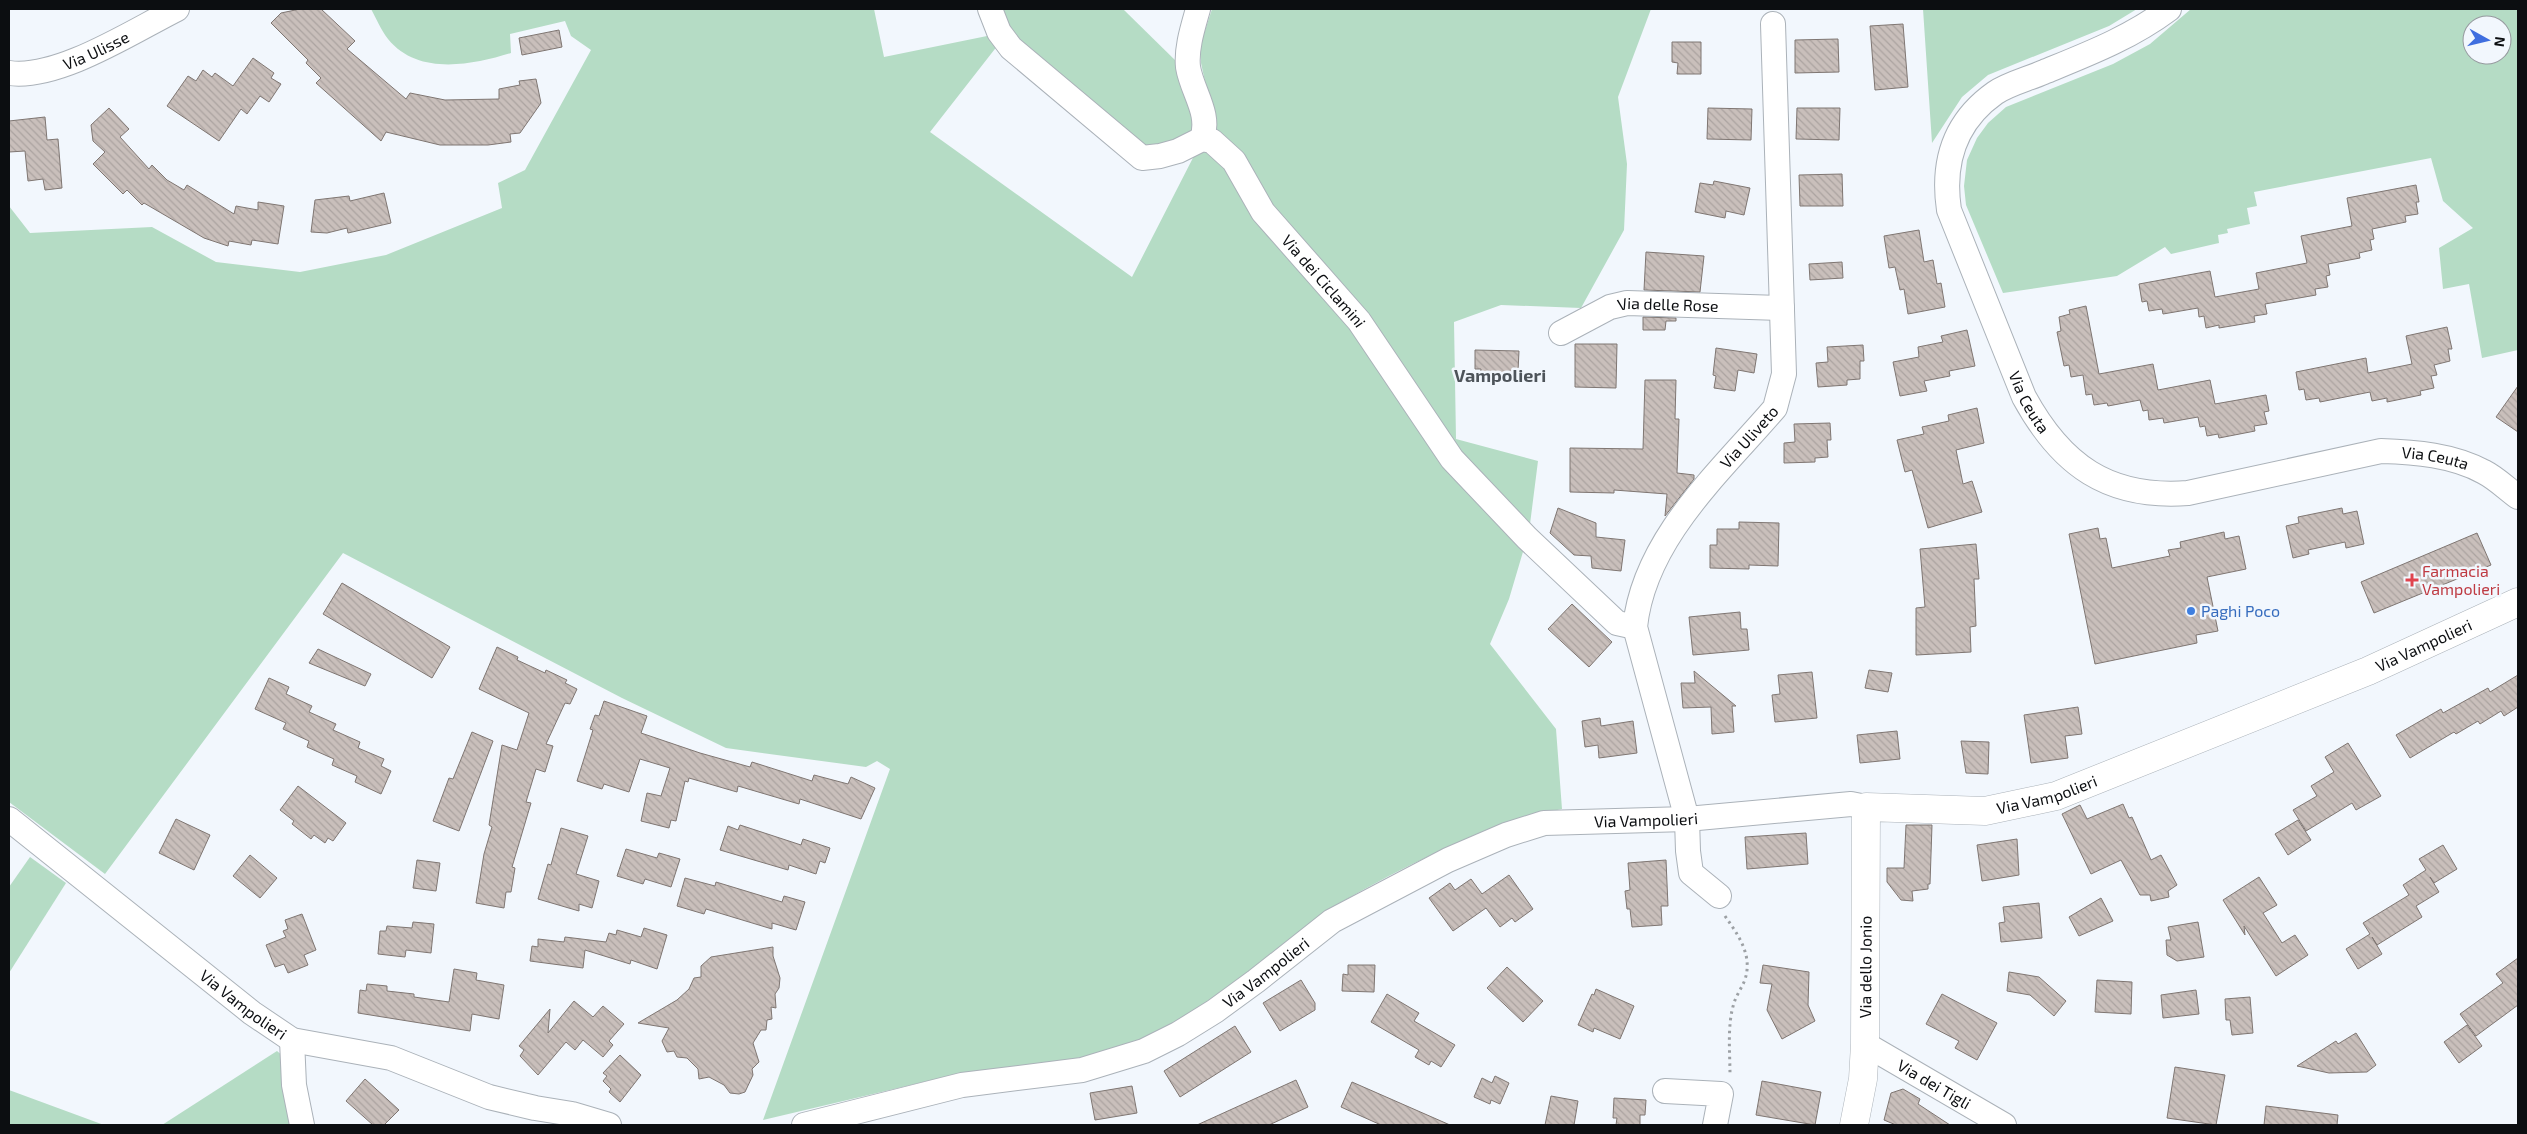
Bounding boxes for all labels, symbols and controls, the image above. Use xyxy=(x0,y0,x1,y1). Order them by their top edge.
north arrow xyxy=(2462,15,2512,65)
street label: Via Ulisse xyxy=(60,27,132,73)
text: N xyxy=(2491,36,2509,48)
street label: Via dei Ciclamini xyxy=(1278,230,1370,330)
street label: Via delle Rose xyxy=(1615,293,1719,315)
district label: Vampolieri xyxy=(1454,364,1546,386)
street label: Via Ceuta xyxy=(2005,368,2054,437)
street label: Via Uliveto xyxy=(1716,401,1782,472)
street label: Via Ceuta xyxy=(2401,442,2471,473)
place label: Farmacia Vampolieri xyxy=(2422,561,2500,598)
marker: Farmacia Vampolieri xyxy=(2406,574,2418,586)
place label: Paghi Poco xyxy=(2201,601,2280,620)
marker: Paghi Poco xyxy=(2185,605,2197,617)
street label: Via Vampolieri xyxy=(2372,615,2475,675)
street label: Via Vampolieri xyxy=(1995,771,2100,817)
street label: Via Vampolieri xyxy=(1594,808,1699,831)
street label: Via dello Jonio xyxy=(1855,916,1875,1018)
street label: Via Vampolieri xyxy=(1219,933,1312,1011)
street label: Via Vampolieri xyxy=(196,965,291,1043)
street label: Via dei Tigli xyxy=(1894,1055,1975,1113)

